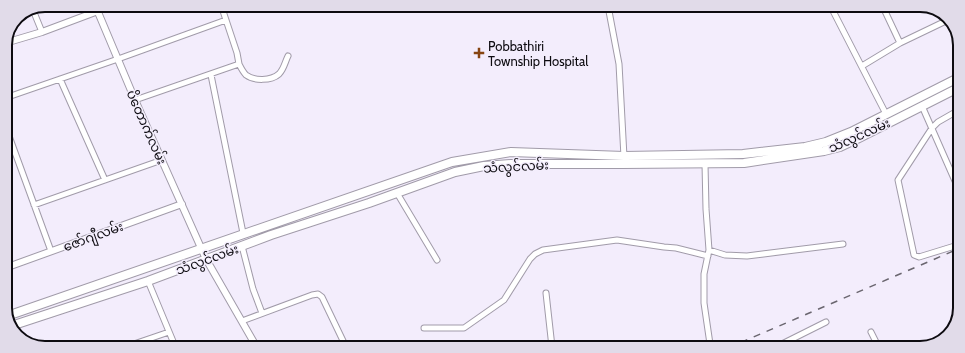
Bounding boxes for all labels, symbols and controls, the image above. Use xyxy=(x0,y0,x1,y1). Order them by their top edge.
place label: Pobbathiri Township Hospital xyxy=(488,38,588,69)
marker: Pobbathiri Township Hospital xyxy=(473,47,485,59)
street label: ပိတောက်လမ်း xyxy=(123,87,171,167)
street label: သံလွင်လမ်း xyxy=(826,114,893,158)
street label: သံလွင်လမ်း xyxy=(483,156,549,179)
street label: ဇော်ဂျီလမ်း xyxy=(61,218,126,257)
street label: သံလွင်လမ်း xyxy=(173,240,242,281)

